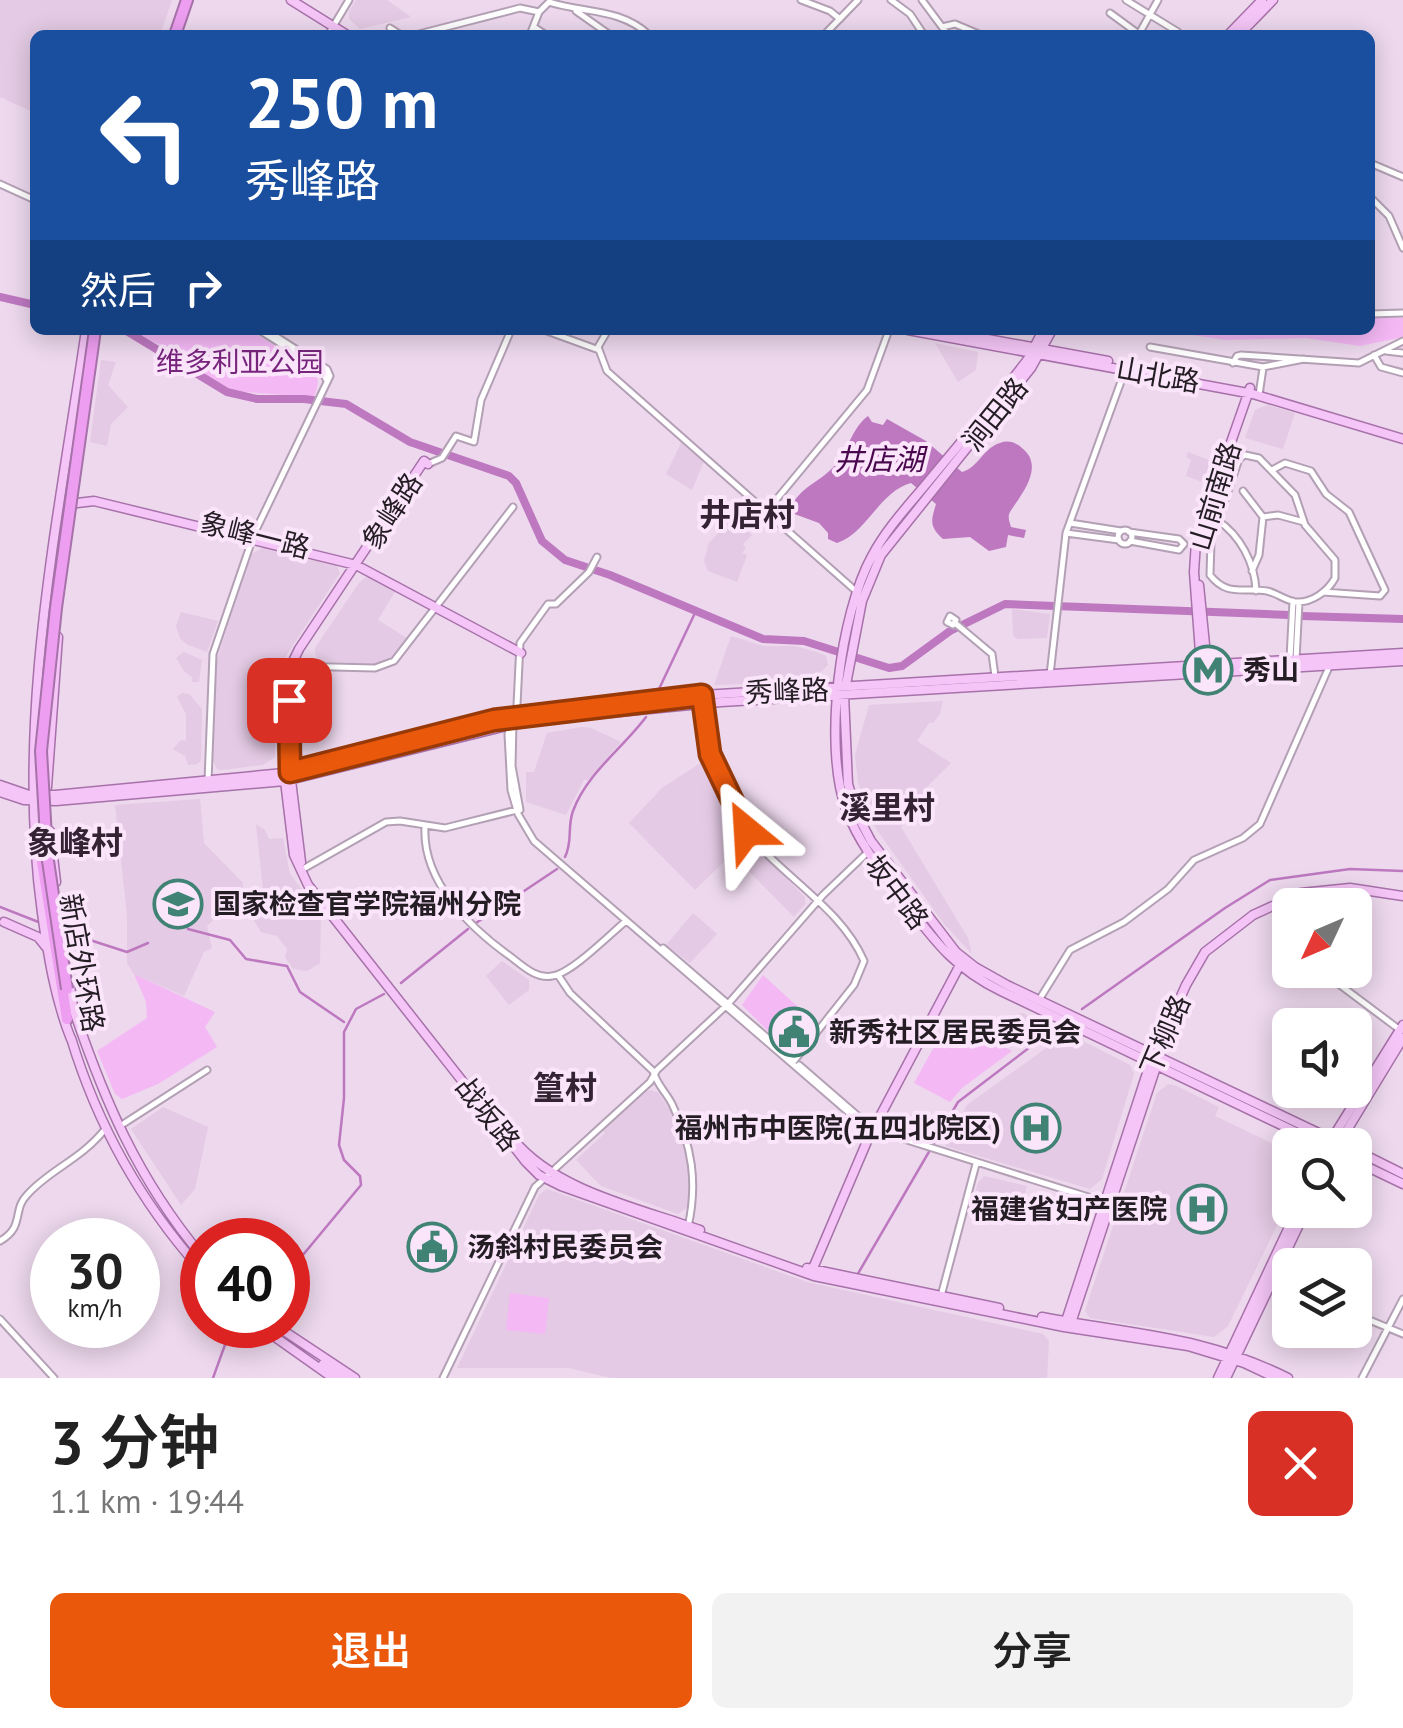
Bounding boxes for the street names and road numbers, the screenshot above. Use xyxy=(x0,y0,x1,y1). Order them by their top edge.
street label: 山北路 xyxy=(1114,349,1203,400)
street label: 涧田路 xyxy=(954,369,1035,458)
street label: 山前南路 xyxy=(1180,437,1249,555)
street label: 象峰路 xyxy=(353,465,430,556)
street label: 象峰一路 xyxy=(196,503,314,566)
street label: 秀峰路 xyxy=(744,671,830,710)
street label: 坂中路 xyxy=(857,847,937,936)
street label: 新店外环路 xyxy=(52,891,113,1035)
street label: 下柳路 xyxy=(1131,989,1198,1081)
street label: 战坂路 xyxy=(448,1069,529,1158)

